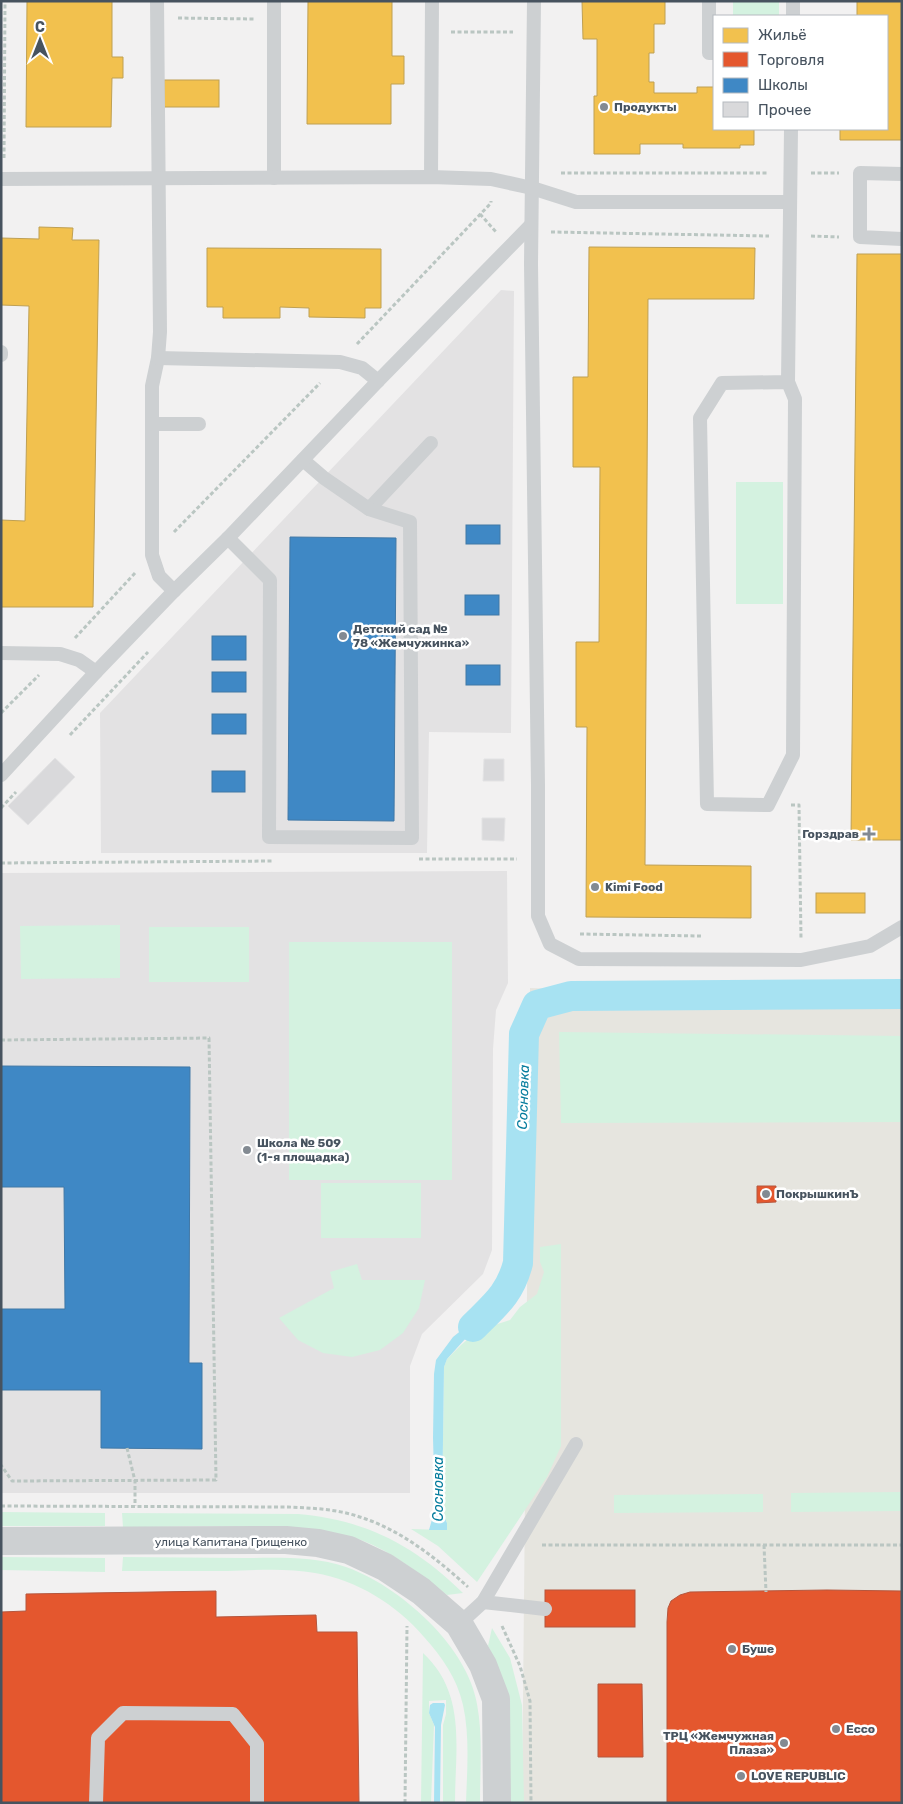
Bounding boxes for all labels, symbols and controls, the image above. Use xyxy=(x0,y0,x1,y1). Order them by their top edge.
north arrow xyxy=(15,15,65,65)
legend xyxy=(713,15,888,130)
text: С xyxy=(35,19,45,36)
text: Жильё xyxy=(758,26,807,44)
text: Торговля xyxy=(758,51,824,69)
text: Школы xyxy=(758,76,808,94)
place label: Продукты xyxy=(614,100,677,114)
marker: Продукты xyxy=(598,101,610,113)
text: Прочее xyxy=(758,101,811,119)
place label: Детский сад № 78 «Жемчужинка» xyxy=(353,622,470,650)
marker: Детский сад № 78 «Жемчужинка» xyxy=(337,630,349,642)
place label: Горздрав xyxy=(802,827,859,841)
marker: Горздрав xyxy=(863,828,875,840)
place label: Kimi Food xyxy=(605,880,663,894)
marker: Kimi Food xyxy=(589,881,601,893)
water label: Сосновка xyxy=(514,1064,533,1130)
place label: Школа № 509 (1-я площадка) xyxy=(257,1136,350,1164)
marker: Школа № 509 (1-я площадка) xyxy=(241,1144,253,1156)
place label: ПокрышкинЪ xyxy=(776,1187,859,1201)
marker: ПокрышкинЪ xyxy=(760,1188,772,1200)
water label: Сосновка xyxy=(430,1456,447,1522)
street label: улица Капитана Грищенко xyxy=(155,1535,307,1549)
place label: Буше xyxy=(742,1642,774,1656)
marker: Буше xyxy=(726,1643,738,1655)
place label: Ecco xyxy=(846,1722,875,1736)
marker: Ecco xyxy=(830,1723,842,1735)
place label: ТРЦ «Жемчужная Плаза» xyxy=(663,1729,775,1757)
marker: ТРЦ «Жемчужная Плаза» xyxy=(778,1737,790,1749)
place label: LOVE REPUBLIC xyxy=(751,1769,846,1783)
marker: LOVE REPUBLIC xyxy=(735,1770,747,1782)

